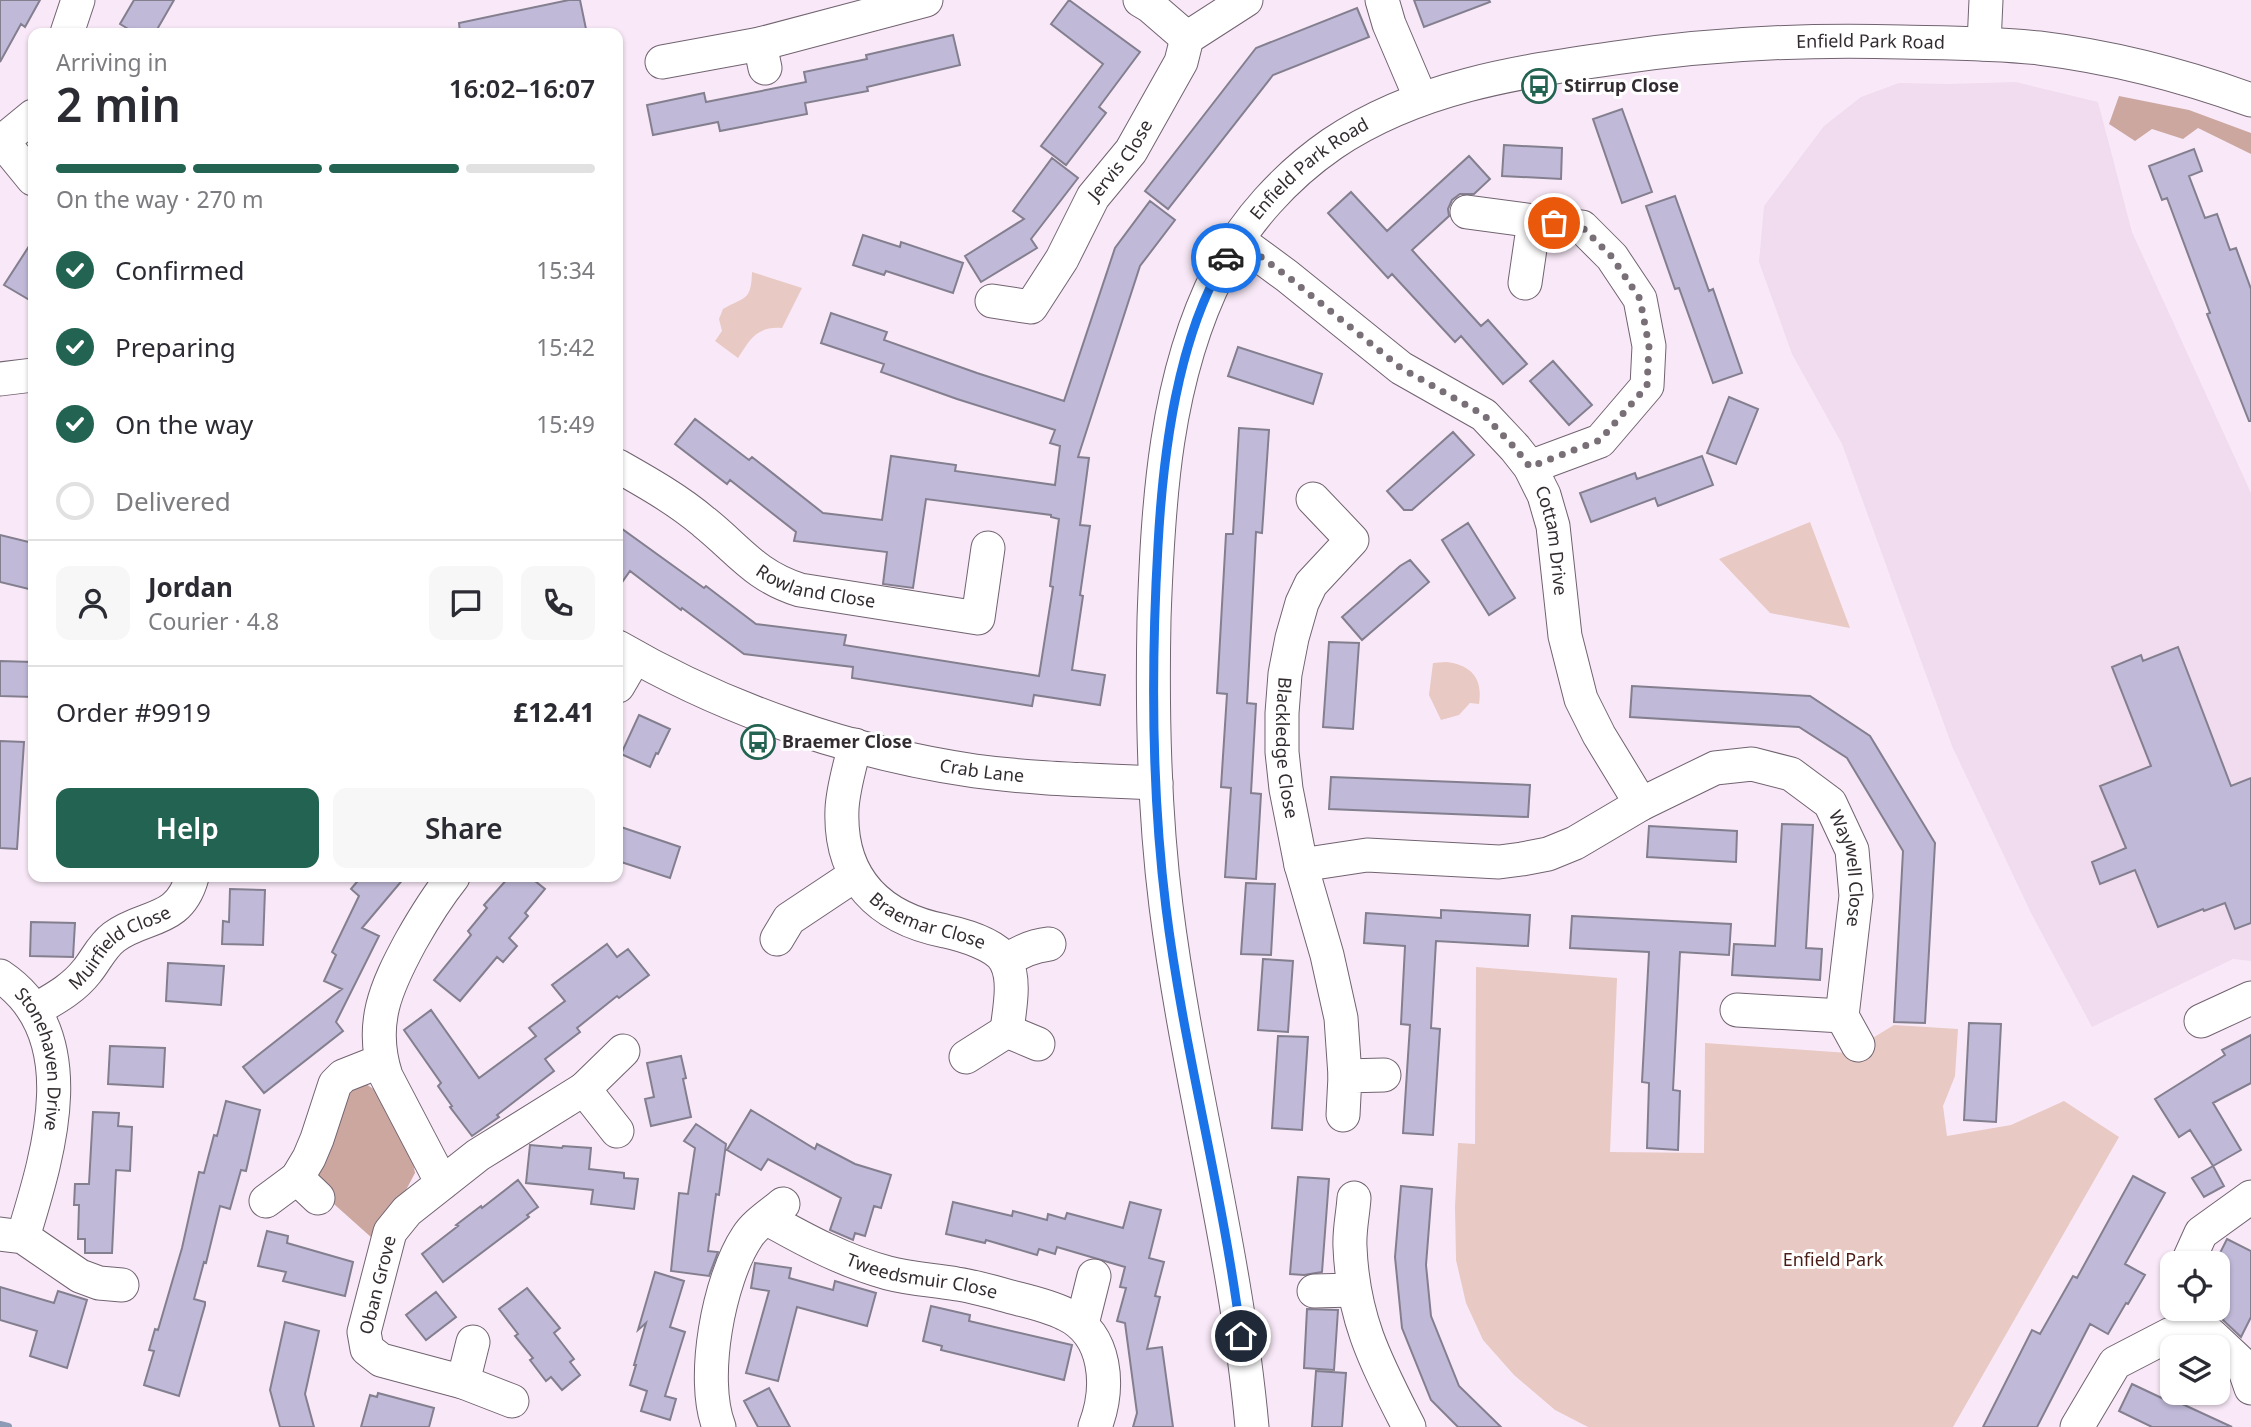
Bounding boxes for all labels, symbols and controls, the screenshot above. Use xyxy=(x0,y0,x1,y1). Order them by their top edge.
street label: Enfield Park Road xyxy=(1796,28,1945,54)
text: Arriving in xyxy=(56,46,168,78)
bus stop icon: Stirrup Close xyxy=(1520,67,1558,105)
text: 16:02–16:07 xyxy=(449,70,595,106)
text: 2 min xyxy=(56,73,181,135)
place label: Stirrup Close xyxy=(1564,73,1679,97)
street label: Enfield Park Road xyxy=(1244,111,1372,224)
street label: Jervis Close xyxy=(1081,115,1157,207)
text: On the way · 270 m xyxy=(56,183,263,215)
pin xyxy=(1524,193,1584,253)
icon: bag xyxy=(1535,204,1573,242)
courier xyxy=(1191,223,1261,293)
icon: car xyxy=(1207,239,1245,277)
icon: check xyxy=(56,251,94,289)
text: Confirmed xyxy=(115,252,245,288)
text: 15:34 xyxy=(536,254,595,286)
icon: check xyxy=(56,328,94,366)
text: Preparing xyxy=(115,329,236,365)
text: 15:42 xyxy=(536,331,595,363)
icon: check xyxy=(56,405,94,443)
text: On the way xyxy=(115,406,253,442)
text: 15:49 xyxy=(536,408,595,440)
street label: Cottam Drive xyxy=(1530,481,1574,597)
text: Delivered xyxy=(115,483,231,519)
street label: Rowland Close xyxy=(752,558,877,613)
button: person xyxy=(56,566,130,640)
button: chat xyxy=(429,566,503,640)
button: phone xyxy=(521,566,595,640)
text: Jordan xyxy=(148,569,233,605)
text: Courier · 4.8 xyxy=(148,605,279,637)
street label: Blackledge Close xyxy=(1271,676,1305,821)
text: Order #9919 xyxy=(56,694,211,730)
text: £12.41 xyxy=(513,694,595,730)
bus stop icon: Braemer Close xyxy=(739,723,777,761)
place label: Braemer Close xyxy=(782,729,912,753)
street label: Crab Lane xyxy=(938,752,1025,787)
button: Help xyxy=(56,788,319,868)
button: Share xyxy=(333,788,595,868)
street label: Waywell Close xyxy=(1824,806,1869,928)
street label: Braemar Close xyxy=(865,886,990,954)
street label: Muirfield Close xyxy=(63,900,175,995)
street label: Stonehaven Drive xyxy=(10,982,67,1133)
street label: Oban Grove xyxy=(353,1233,401,1337)
street label: Tweedsmuir Close xyxy=(843,1247,1000,1304)
park label: Enfield Park xyxy=(1783,1247,1884,1271)
map controls xyxy=(2160,1251,2230,1405)
button: locate xyxy=(2160,1251,2230,1321)
pin xyxy=(1211,1306,1271,1366)
icon: home xyxy=(1222,1317,1260,1355)
button: layers xyxy=(2160,1335,2230,1405)

